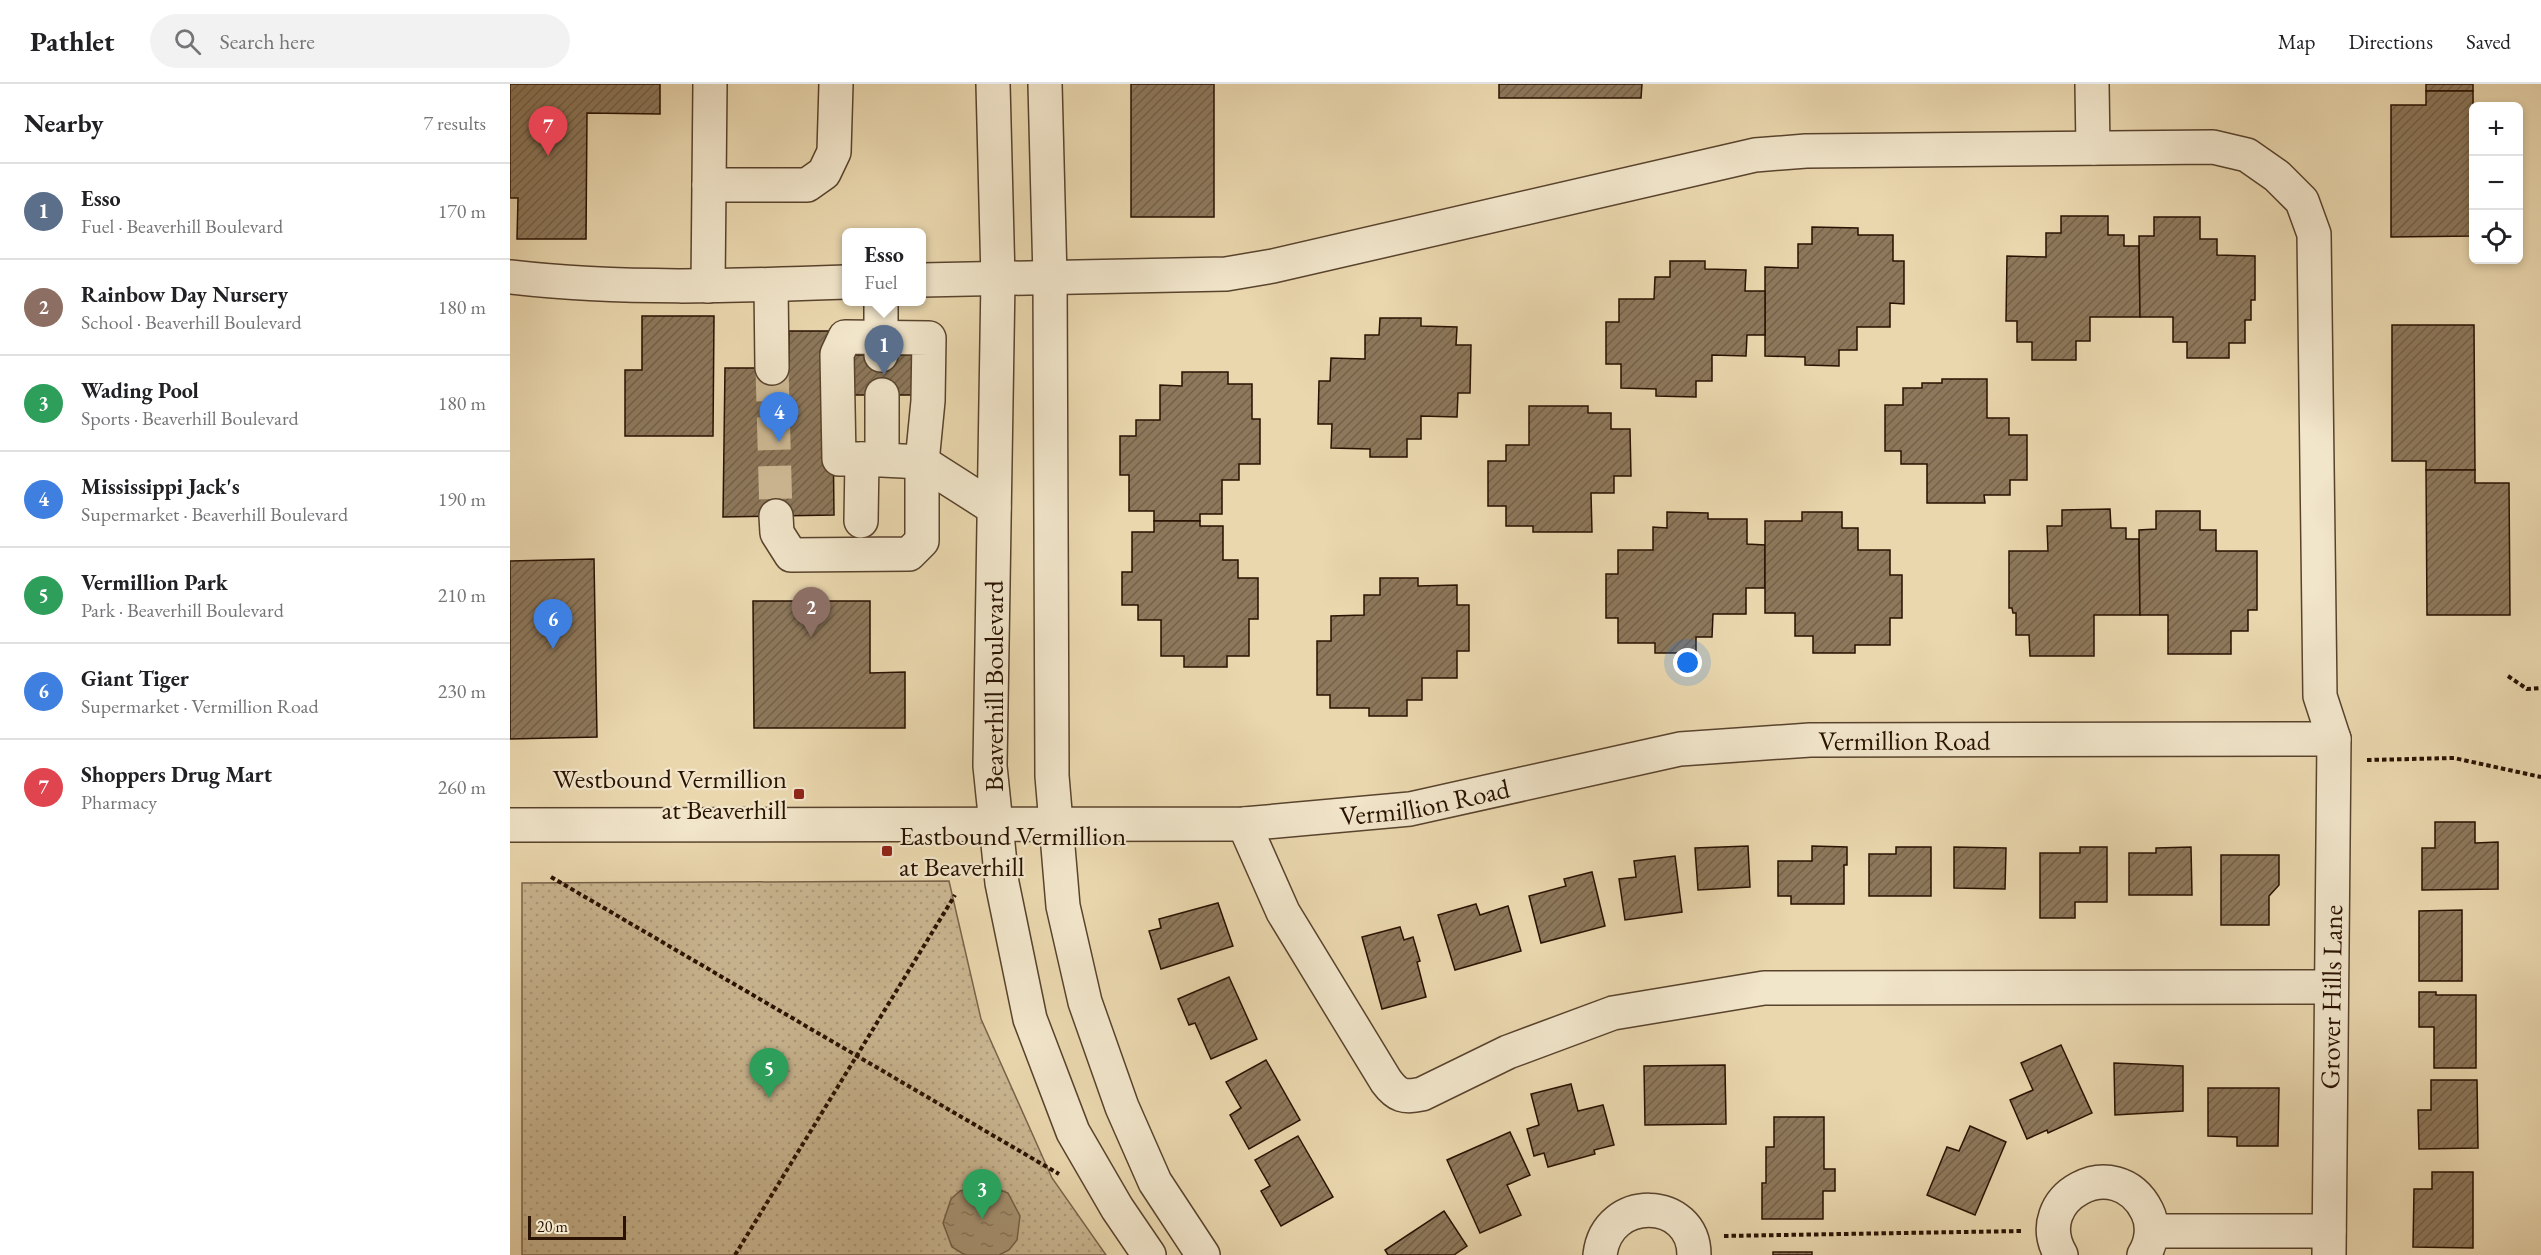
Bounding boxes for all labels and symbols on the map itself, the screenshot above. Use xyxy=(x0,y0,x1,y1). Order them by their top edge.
pin: 7 xyxy=(528,106,567,156)
pin: 1 xyxy=(864,326,904,375)
pin: 4 xyxy=(760,392,798,442)
street label: Beaverhill Boulevard xyxy=(976,580,1011,792)
pin: 2 xyxy=(792,588,830,637)
pin: 6 xyxy=(534,600,573,649)
your location xyxy=(1673,648,1702,677)
street label: Vermillion Road xyxy=(1818,722,1991,757)
place label: Westbound Vermillion at Beaverhill xyxy=(553,761,787,827)
street label: Vermillion Road xyxy=(1338,770,1513,833)
marker: Westbound Vermillion at Beaverhill xyxy=(792,787,806,801)
place label: Eastbound Vermillion at Beaverhill xyxy=(899,818,1126,884)
marker: Eastbound Vermillion at Beaverhill xyxy=(880,844,894,858)
street label: Grover Hills Lane xyxy=(2312,904,2350,1090)
pin: 5 xyxy=(750,1048,788,1098)
pin: 3 xyxy=(962,1170,1002,1219)
scale bar xyxy=(528,1213,626,1240)

